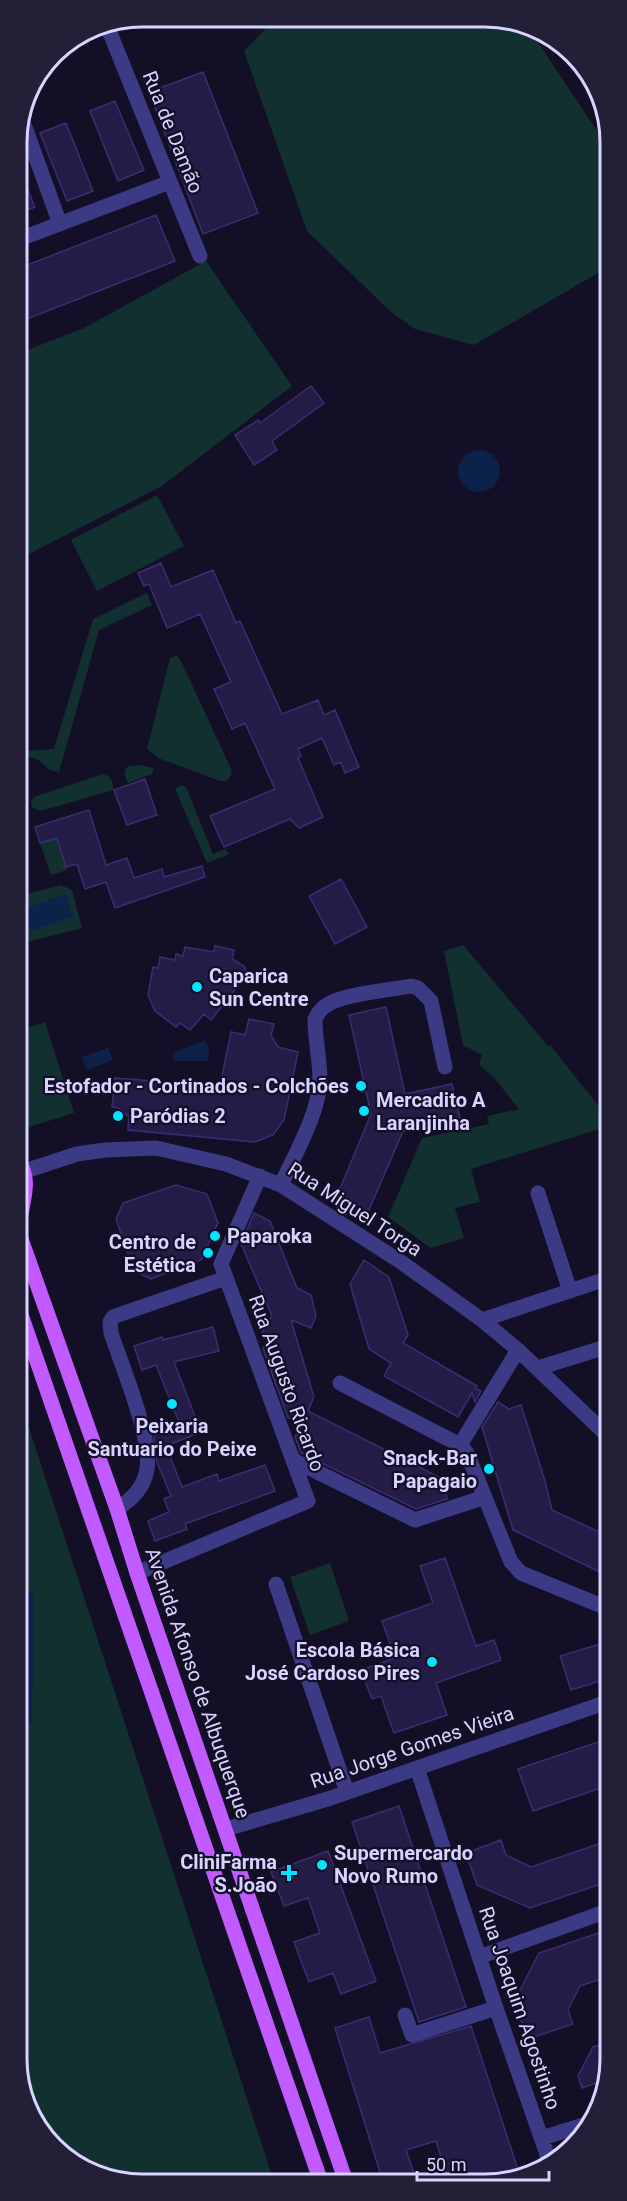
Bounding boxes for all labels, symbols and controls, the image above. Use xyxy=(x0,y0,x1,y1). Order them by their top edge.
street label: Rua de Damão xyxy=(138,67,208,197)
place label: Caparica Sun Centre xyxy=(209,964,309,1011)
marker: Caparica Sun Centre xyxy=(190,980,204,994)
place label: Estofador - Cortinados - Colchões xyxy=(44,1074,349,1098)
marker: Estofador - Cortinados - Colchões xyxy=(354,1079,368,1093)
place label: Mercadito A Laranjinha xyxy=(376,1088,486,1135)
place label: Paródias 2 xyxy=(130,1104,226,1128)
marker: Mercadito A Laranjinha xyxy=(357,1104,371,1118)
marker: Paródias 2 xyxy=(111,1109,125,1123)
street label: Rua Miguel Torga xyxy=(284,1157,426,1261)
place label: Paparoka xyxy=(227,1224,312,1248)
marker: Paparoka xyxy=(208,1229,222,1243)
place label: Centro de Estética xyxy=(109,1230,196,1277)
marker: Centro de Estética xyxy=(201,1246,215,1260)
street label: Rua Augusto Ricardo xyxy=(244,1291,330,1475)
marker: Peixaria Santuario do Peixe xyxy=(165,1397,179,1411)
place label: Peixaria Santuario do Peixe xyxy=(88,1414,257,1461)
place label: Snack-Bar Papagaio xyxy=(383,1446,478,1493)
marker: Snack-Bar Papagaio xyxy=(482,1462,496,1476)
street label: Avenida Afonso de Albuquerque xyxy=(140,1545,256,1821)
place label: Escola Básica José Cardoso Pires xyxy=(245,1638,420,1685)
marker: Escola Básica José Cardoso Pires xyxy=(425,1655,439,1669)
street label: Rua Jorge Gomes Vieira xyxy=(307,1701,517,1793)
place label: Supermercardo Novo Rumo xyxy=(334,1841,473,1888)
place label: CliniFarma S.João xyxy=(180,1850,277,1897)
marker: Supermercardo Novo Rumo xyxy=(315,1858,329,1872)
marker: CliniFarma S.João xyxy=(282,1866,296,1880)
street label: Rua Joaquim Agostinho xyxy=(474,1903,566,2113)
scale bar xyxy=(417,2144,549,2182)
text: 50 m xyxy=(426,2154,466,2175)

